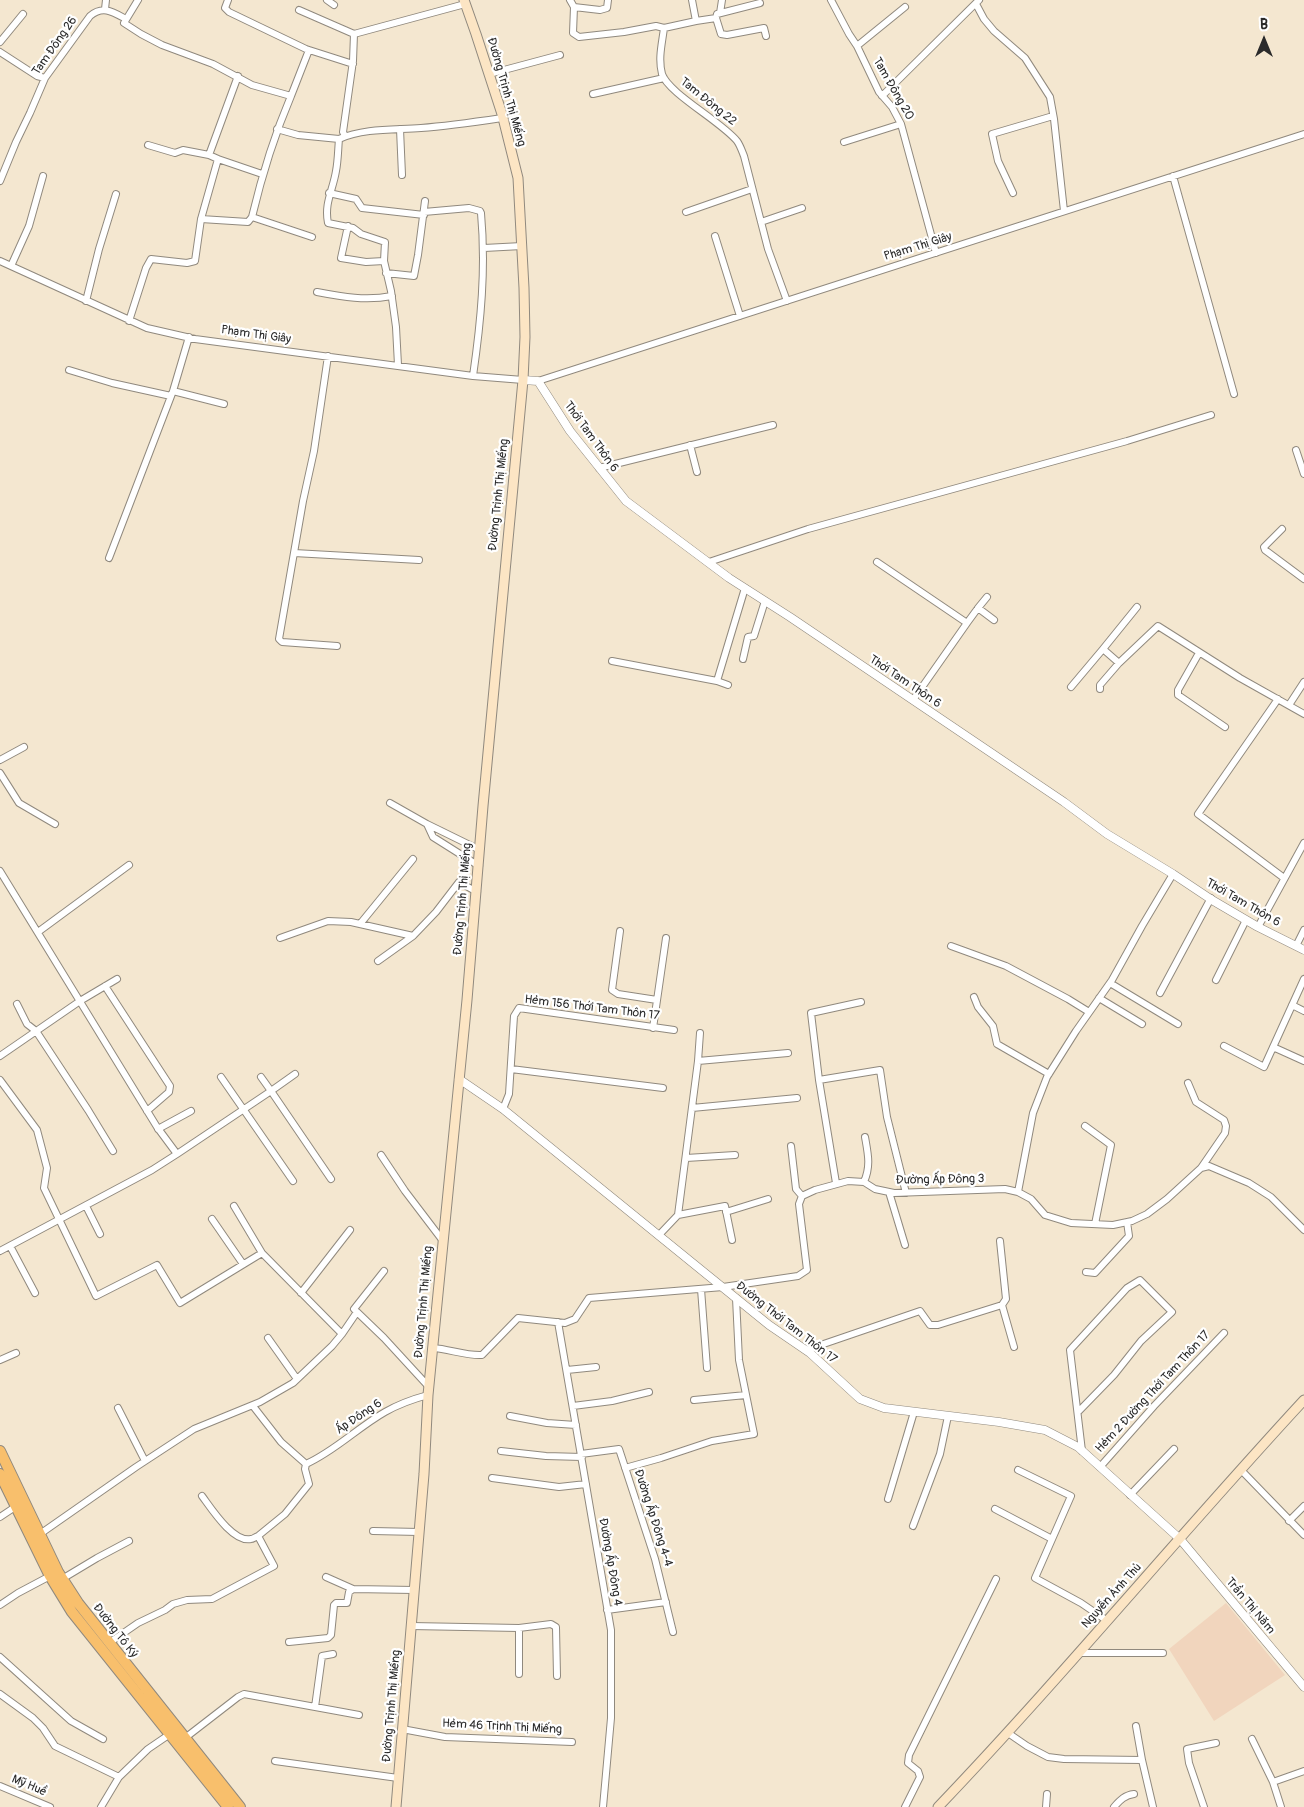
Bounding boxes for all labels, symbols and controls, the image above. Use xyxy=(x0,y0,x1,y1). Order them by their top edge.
street label: Tam Đông 26 xyxy=(29,14,81,78)
north arrow xyxy=(1239,15,1289,65)
text: B xyxy=(1260,16,1268,33)
street label: Đường Trịnh Thị Miếng xyxy=(484,36,528,148)
street label: Tam Đông 20 xyxy=(869,55,917,123)
street label: Tam Đông 22 xyxy=(677,75,739,129)
street label: Phạm Thị Giây xyxy=(882,230,954,264)
street label: Phạm Thị Giây xyxy=(220,323,292,347)
street label: Thới Tam Thôn 6 xyxy=(561,399,621,475)
street label: Đường Trịnh Thị Miếng xyxy=(486,438,512,552)
street label: Thới Tam Thôn 6 xyxy=(866,653,944,711)
street label: Đường Trịnh Thị Miếng xyxy=(451,842,475,956)
street label: Thới Tam Thôn 6 xyxy=(1203,876,1283,930)
street label: Hẻm 156 Thới Tam Thôn 17 xyxy=(524,993,660,1023)
street label: Đường Ấp Đông 3 xyxy=(895,1172,985,1188)
street label: Đường Trịnh Thị Miếng xyxy=(412,1245,436,1359)
street label: Đường Thới Tam Thôn 17 xyxy=(733,1279,839,1367)
street label: Hẻm 2 Đường Thới Tam Thôn 17 xyxy=(1093,1328,1213,1456)
street label: Ấp Đông 6 xyxy=(333,1396,385,1438)
street label: Đường Ấp Đông 4-4 xyxy=(631,1468,675,1568)
street label: Đường Ấp Đông 4 xyxy=(595,1517,625,1607)
street label: Nguyễn Ảnh Thủ xyxy=(1079,1560,1145,1632)
street label: Trần Thị Năm xyxy=(1222,1575,1278,1637)
street label: Đường Tô Ký xyxy=(89,1601,141,1661)
street label: Đường Trịnh Thị Miếng xyxy=(380,1649,404,1763)
street label: Hẻm 46 Trịnh Thị Miếng xyxy=(442,1717,562,1737)
street label: Mỹ Huề xyxy=(9,1772,49,1800)

